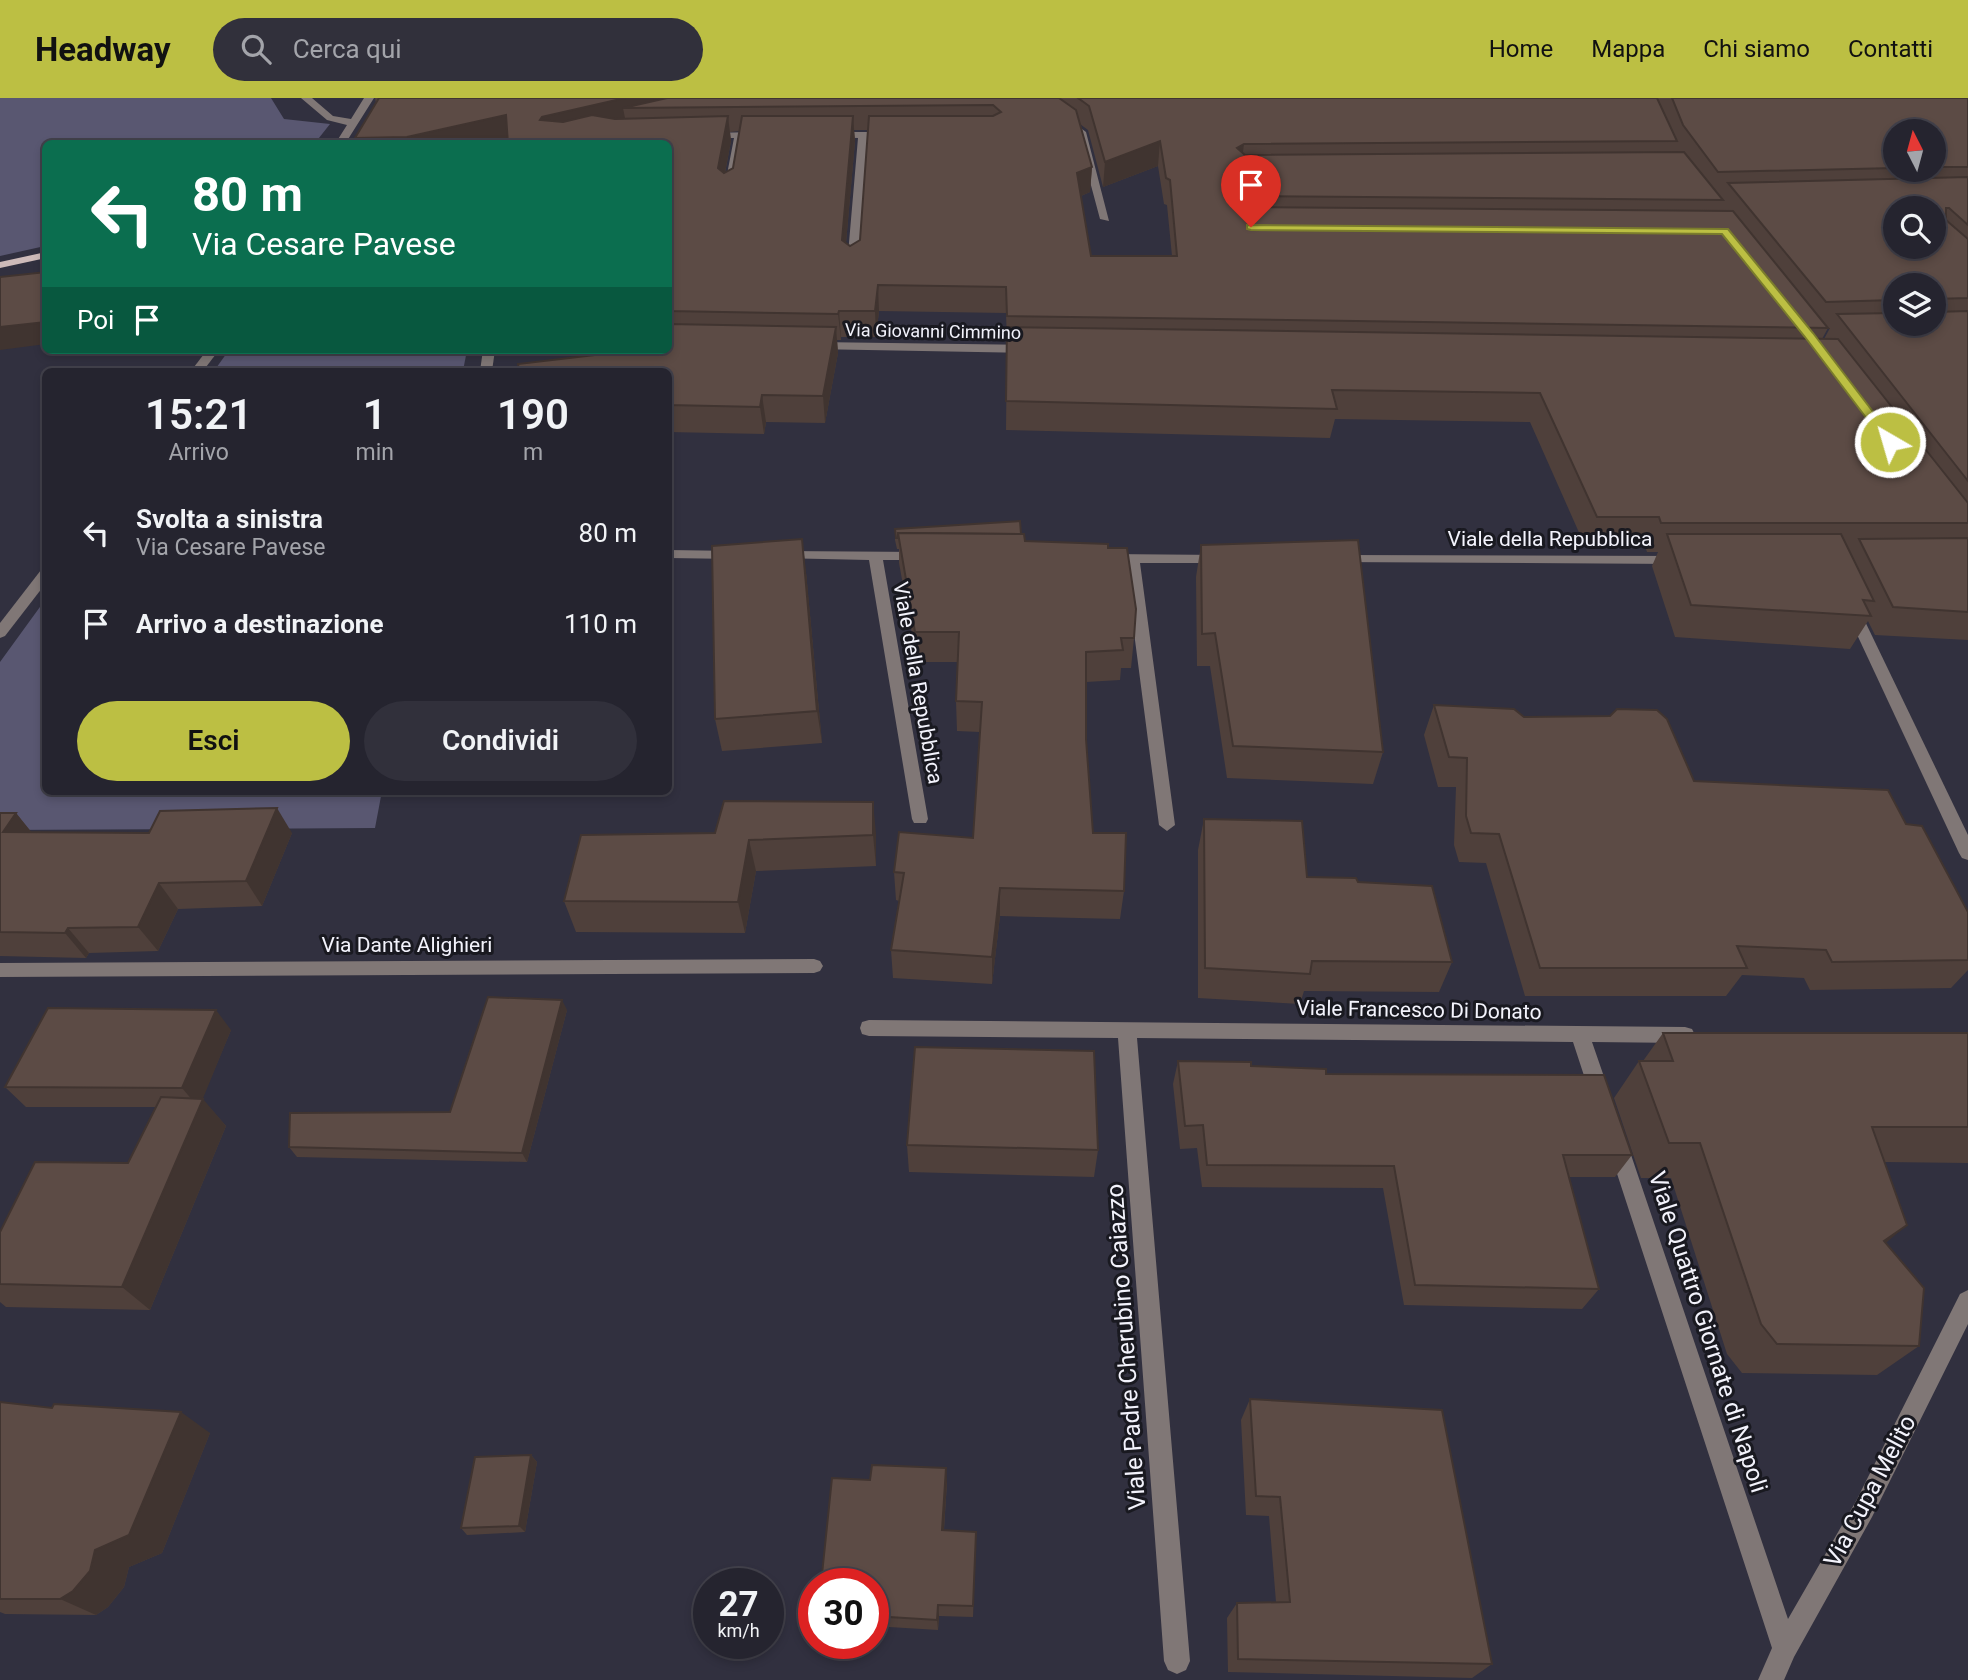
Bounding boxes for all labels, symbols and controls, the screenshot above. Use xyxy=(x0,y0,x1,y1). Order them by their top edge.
search box xyxy=(213,18,703,81)
text: Headway xyxy=(35,30,171,69)
icon: search xyxy=(237,30,275,68)
text: Cerca qui xyxy=(293,34,402,64)
text: Home xyxy=(1489,35,1553,63)
text: Mappa xyxy=(1591,35,1665,63)
text: Chi siamo xyxy=(1703,35,1810,63)
text: Contatti xyxy=(1848,35,1933,63)
north arrow xyxy=(1883,119,1946,182)
map controls xyxy=(1883,119,1946,336)
pin xyxy=(1221,155,1281,227)
text: 80 m xyxy=(192,166,303,223)
icon: arrive xyxy=(1232,166,1270,204)
icon: left xyxy=(77,168,168,259)
button: search xyxy=(1883,196,1946,259)
text: Via Cesare Pavese xyxy=(192,225,456,263)
button: layers xyxy=(1883,273,1946,336)
icon: arrive xyxy=(128,301,166,339)
text: Poi xyxy=(77,305,114,335)
street label: Via Giovanni Cimmino xyxy=(845,319,1021,343)
text: 15:21 xyxy=(145,390,252,439)
text: 1 xyxy=(363,390,387,439)
text: 190 xyxy=(497,390,569,439)
position arrow xyxy=(1853,405,1927,479)
text: Arrivo xyxy=(169,439,229,466)
text: min xyxy=(355,439,394,466)
text: m xyxy=(523,439,543,466)
text: Svolta a sinistra xyxy=(136,504,323,534)
icon: left xyxy=(77,514,115,552)
text: 80 m xyxy=(579,518,637,548)
street label: Viale della Repubblica xyxy=(1448,527,1652,551)
text: Via Cesare Pavese xyxy=(136,534,325,561)
street label: Viale della Repubblica xyxy=(888,580,948,786)
icon: arrive xyxy=(77,605,115,643)
text: Arrivo a destinazione xyxy=(136,609,383,639)
text: 110 m xyxy=(564,609,637,639)
button: Esci xyxy=(77,701,350,781)
button: Condividi xyxy=(364,701,637,781)
street label: Via Dante Alighieri xyxy=(322,933,492,957)
street label: Viale Francesco Di Donato xyxy=(1296,996,1542,1024)
street label: Viale Quattro Giornate di Napoli xyxy=(1643,1168,1773,1496)
street label: Viale Padre Cherubino Caiazzo xyxy=(1101,1183,1151,1511)
street label: Via Cupa Melito xyxy=(1818,1410,1922,1572)
speed limit sign: 30 xyxy=(798,1568,889,1659)
text: 27 xyxy=(718,1584,759,1625)
text: km/h xyxy=(717,1620,760,1641)

